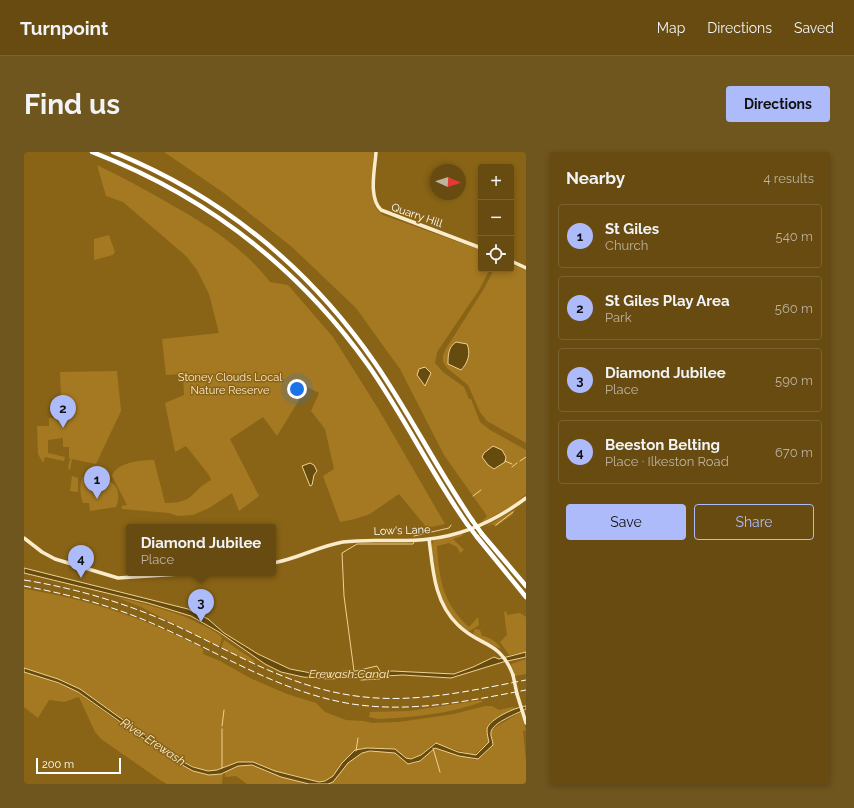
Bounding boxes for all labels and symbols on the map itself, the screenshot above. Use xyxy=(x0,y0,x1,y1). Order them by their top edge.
north arrow xyxy=(430,164,466,200)
street label: Quarry Hill xyxy=(389,201,444,230)
park label: Stoney Clouds Local Nature Reserve xyxy=(178,371,282,397)
your location xyxy=(287,379,307,399)
pin: 2 xyxy=(50,395,76,428)
pin: 1 xyxy=(84,466,110,499)
street label: Low's Lane xyxy=(373,523,431,538)
pin: 4 xyxy=(68,545,94,578)
pin: 3 xyxy=(188,589,214,622)
water label: Erewash Canal xyxy=(309,667,389,681)
water label: River Erewash xyxy=(118,715,188,769)
scale bar xyxy=(36,756,121,775)

